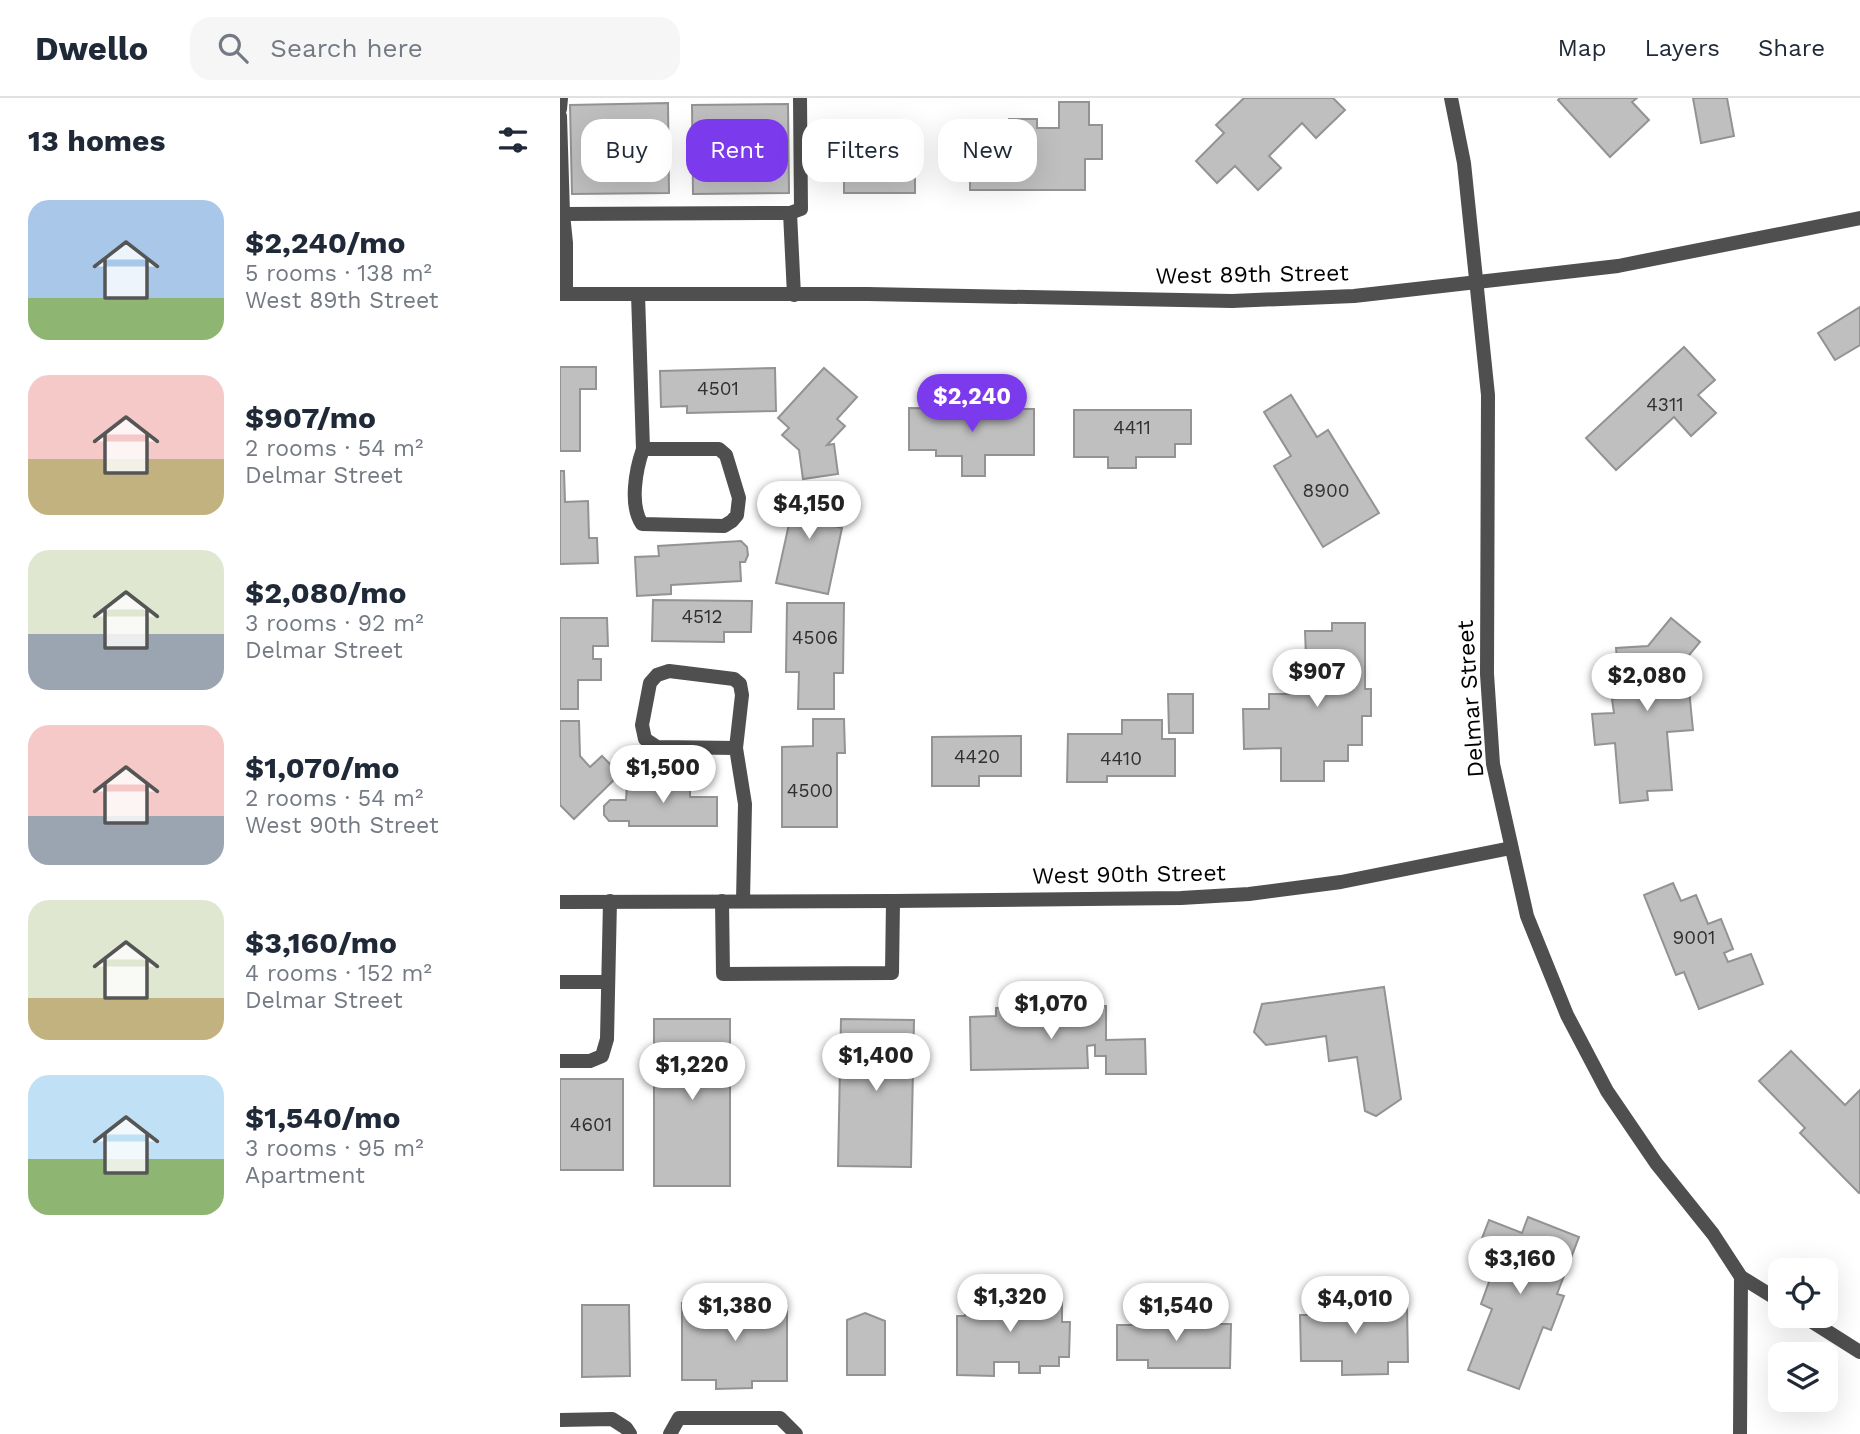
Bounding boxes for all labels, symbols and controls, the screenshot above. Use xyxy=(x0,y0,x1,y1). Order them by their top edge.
search box xyxy=(190,17,680,80)
text: Dwello xyxy=(35,29,148,68)
icon: search xyxy=(214,29,252,67)
text: Search here xyxy=(270,33,423,63)
text: Map xyxy=(1558,34,1606,62)
text: Layers xyxy=(1644,34,1720,62)
text: Share xyxy=(1758,34,1825,62)
chip: Buy xyxy=(581,119,672,182)
chip: Rent xyxy=(686,119,788,182)
chip: Filters xyxy=(802,119,924,182)
chip: New xyxy=(938,119,1037,182)
icon: filters xyxy=(494,121,532,159)
text: 13 homes xyxy=(28,123,165,158)
text: $2,240/mo xyxy=(245,225,406,260)
icon: home xyxy=(84,228,168,312)
street label: West 89th Street xyxy=(1155,259,1349,290)
text: 5 rooms · 138 m² xyxy=(245,260,432,287)
text: West 89th Street xyxy=(245,287,439,314)
pin: $2,240 xyxy=(915,374,1029,434)
house number: 4501 xyxy=(697,377,739,400)
text: $2,240 xyxy=(933,383,1011,410)
house number: 4311 xyxy=(1646,393,1684,416)
text: $907/mo xyxy=(245,400,376,435)
icon: home xyxy=(84,403,168,487)
house number: 4411 xyxy=(1113,416,1151,439)
text: 2 rooms · 54 m² xyxy=(245,435,423,462)
text: Delmar Street xyxy=(245,462,403,489)
house number: 8900 xyxy=(1302,479,1350,502)
pin: $4,150 xyxy=(752,482,866,541)
text: $4,150 xyxy=(773,490,845,517)
text: $2,080/mo xyxy=(245,575,407,610)
icon: home xyxy=(84,578,168,662)
house number: 4512 xyxy=(681,605,723,628)
text: 3 rooms · 92 m² xyxy=(245,610,424,637)
street label: Delmar Street xyxy=(1452,619,1489,779)
house number: 4506 xyxy=(792,626,838,649)
text: Delmar Street xyxy=(245,637,403,664)
pin: $907 xyxy=(1276,650,1358,709)
pin: $2,080 xyxy=(1590,654,1704,713)
text: $907 xyxy=(1288,658,1346,685)
text: $2,080 xyxy=(1608,662,1686,689)
house number: 4420 xyxy=(954,745,1000,768)
pin: $1,500 xyxy=(606,746,720,805)
house number: 4410 xyxy=(1100,747,1142,770)
text: $1,070/mo xyxy=(245,750,399,785)
icon: home xyxy=(84,753,168,837)
text: $1,500 xyxy=(626,754,700,781)
house number: 4500 xyxy=(787,779,833,802)
text: 2 rooms · 54 m² xyxy=(245,785,423,812)
text: West 90th Street xyxy=(245,812,439,839)
street label: West 90th Street xyxy=(1032,859,1226,890)
text: $3,160/mo xyxy=(245,925,397,960)
house number: 9001 xyxy=(1673,926,1715,949)
icon: home xyxy=(84,928,168,1012)
text: 4 rooms · 152 m² xyxy=(245,960,432,987)
pin: $1,070 xyxy=(994,982,1108,1041)
text: Delmar Street xyxy=(245,987,403,1014)
text: $1,070 xyxy=(1014,990,1088,1017)
pin: $1,400 xyxy=(819,1034,933,1093)
pin: $1,220 xyxy=(635,1042,749,1102)
text: $1,400 xyxy=(838,1042,914,1069)
text: $1,220 xyxy=(655,1051,729,1078)
text: $1,540/mo xyxy=(245,1100,401,1135)
icon: home xyxy=(84,1103,168,1187)
house number: 4601 xyxy=(570,1113,612,1136)
text: 3 rooms · 95 m² xyxy=(245,1135,424,1162)
text: Apartment xyxy=(245,1162,365,1189)
pin: $3,160 xyxy=(1463,1236,1577,1296)
text: $3,160 xyxy=(1484,1245,1556,1272)
map controls xyxy=(1768,1258,1838,1412)
button: locate xyxy=(1768,1258,1838,1328)
pin: $1,320 xyxy=(953,1274,1067,1334)
pin: $4,010 xyxy=(1298,1276,1412,1336)
text: $1,320 xyxy=(973,1283,1047,1310)
pin: $1,380 xyxy=(678,1284,792,1343)
pin: $1,540 xyxy=(1119,1284,1233,1343)
text: $4,010 xyxy=(1317,1285,1393,1312)
text: $1,380 xyxy=(698,1292,772,1319)
text: $1,540 xyxy=(1139,1292,1213,1319)
button: layers xyxy=(1768,1342,1838,1412)

